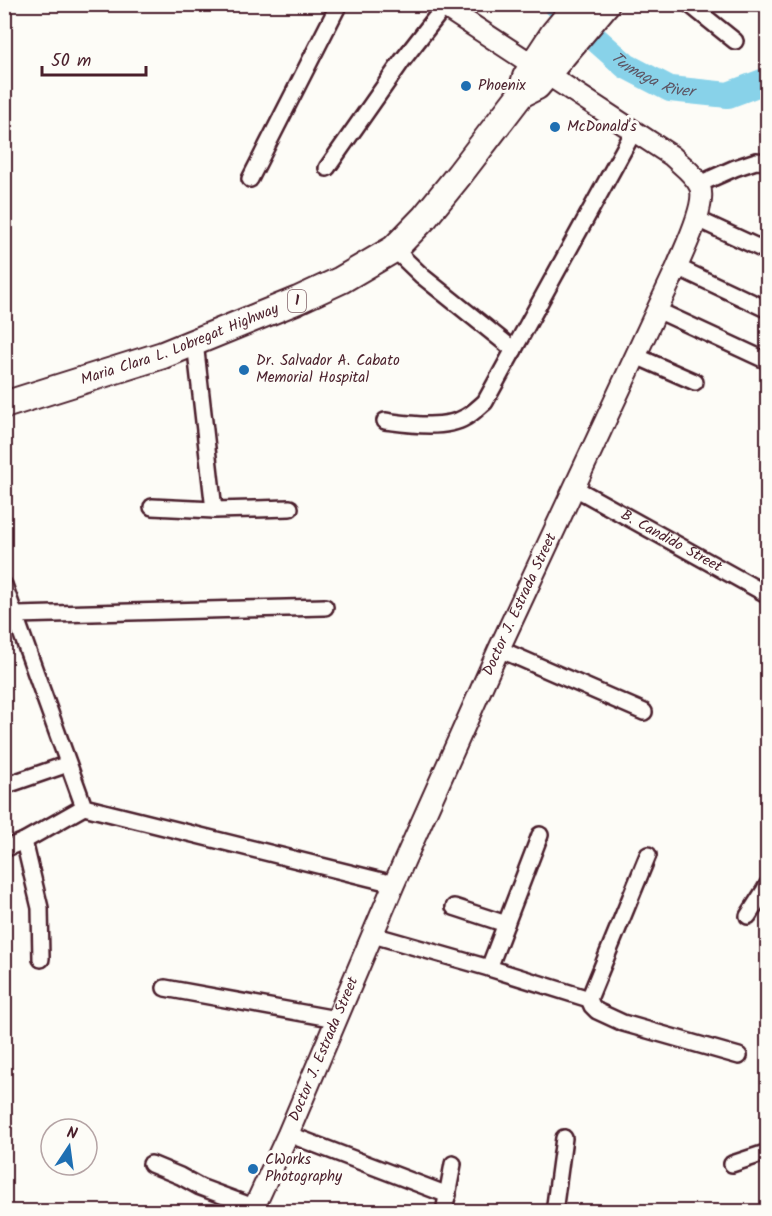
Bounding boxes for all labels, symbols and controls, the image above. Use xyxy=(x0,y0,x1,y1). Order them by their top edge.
scale bar xyxy=(42,39,146,77)
water label: Tumaga River xyxy=(605,46,699,104)
text: 50 m xyxy=(51,47,91,76)
place label: Phoenix xyxy=(478,74,526,98)
marker: Phoenix xyxy=(459,79,473,93)
place label: McDonald's xyxy=(567,115,637,139)
marker: McDonald's xyxy=(548,120,562,134)
road number: 1 xyxy=(288,290,306,312)
street label: Maria Clara L. Lobregat Highway xyxy=(78,297,283,392)
place label: Dr. Salvador A. Cabato Memorial Hospital xyxy=(256,349,400,390)
marker: Dr. Salvador A. Cabato Memorial Hospital xyxy=(237,363,251,377)
street label: B. Candido Street xyxy=(616,504,726,579)
street label: Doctor J. Estrada Street xyxy=(476,529,563,680)
street label: Doctor J. Estrada Street xyxy=(283,973,365,1125)
north arrow xyxy=(39,1117,99,1177)
text: N xyxy=(64,1121,80,1147)
place label: CWorks Photography xyxy=(265,1148,343,1189)
marker: CWorks Photography xyxy=(246,1162,260,1176)

